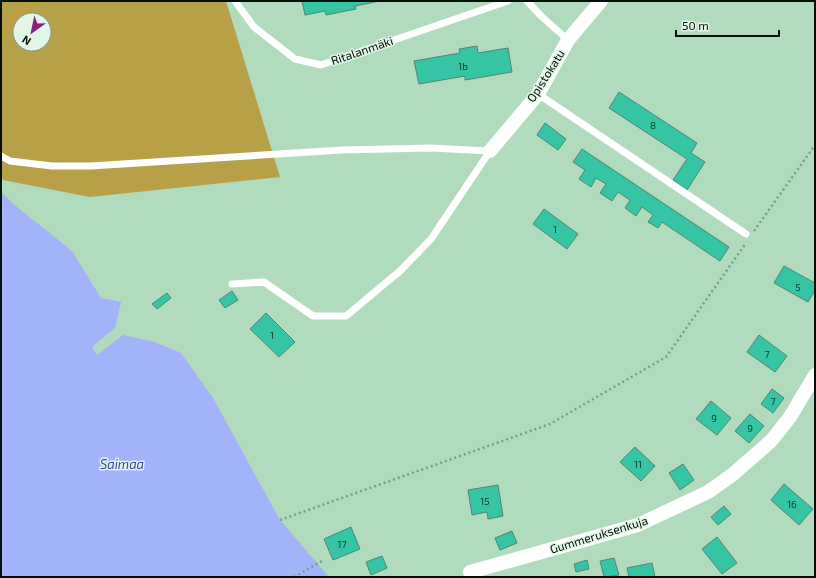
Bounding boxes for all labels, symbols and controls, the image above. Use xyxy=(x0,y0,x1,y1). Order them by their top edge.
north arrow xyxy=(12,12,52,52)
scale bar xyxy=(676,12,779,38)
text: 50 m xyxy=(682,18,709,32)
text: N xyxy=(19,33,33,48)
street label: Ritalanmäki xyxy=(329,33,395,67)
street label: Opistokatu xyxy=(523,47,567,104)
house number: 1b xyxy=(458,60,468,72)
house number: 8 xyxy=(650,119,656,131)
house number: 1 xyxy=(553,223,557,235)
house number: 5 xyxy=(795,281,801,293)
house number: 1 xyxy=(270,329,274,341)
house number: 7 xyxy=(764,348,770,360)
house number: 7 xyxy=(770,395,776,407)
house number: 9 xyxy=(711,412,717,424)
house number: 9 xyxy=(747,422,753,434)
water label: Saimaa xyxy=(100,456,144,472)
house number: 11 xyxy=(634,458,642,470)
house number: 15 xyxy=(480,495,490,507)
house number: 16 xyxy=(787,498,797,510)
street label: Gummeruksenkuja xyxy=(548,512,650,557)
house number: 17 xyxy=(337,538,347,550)

